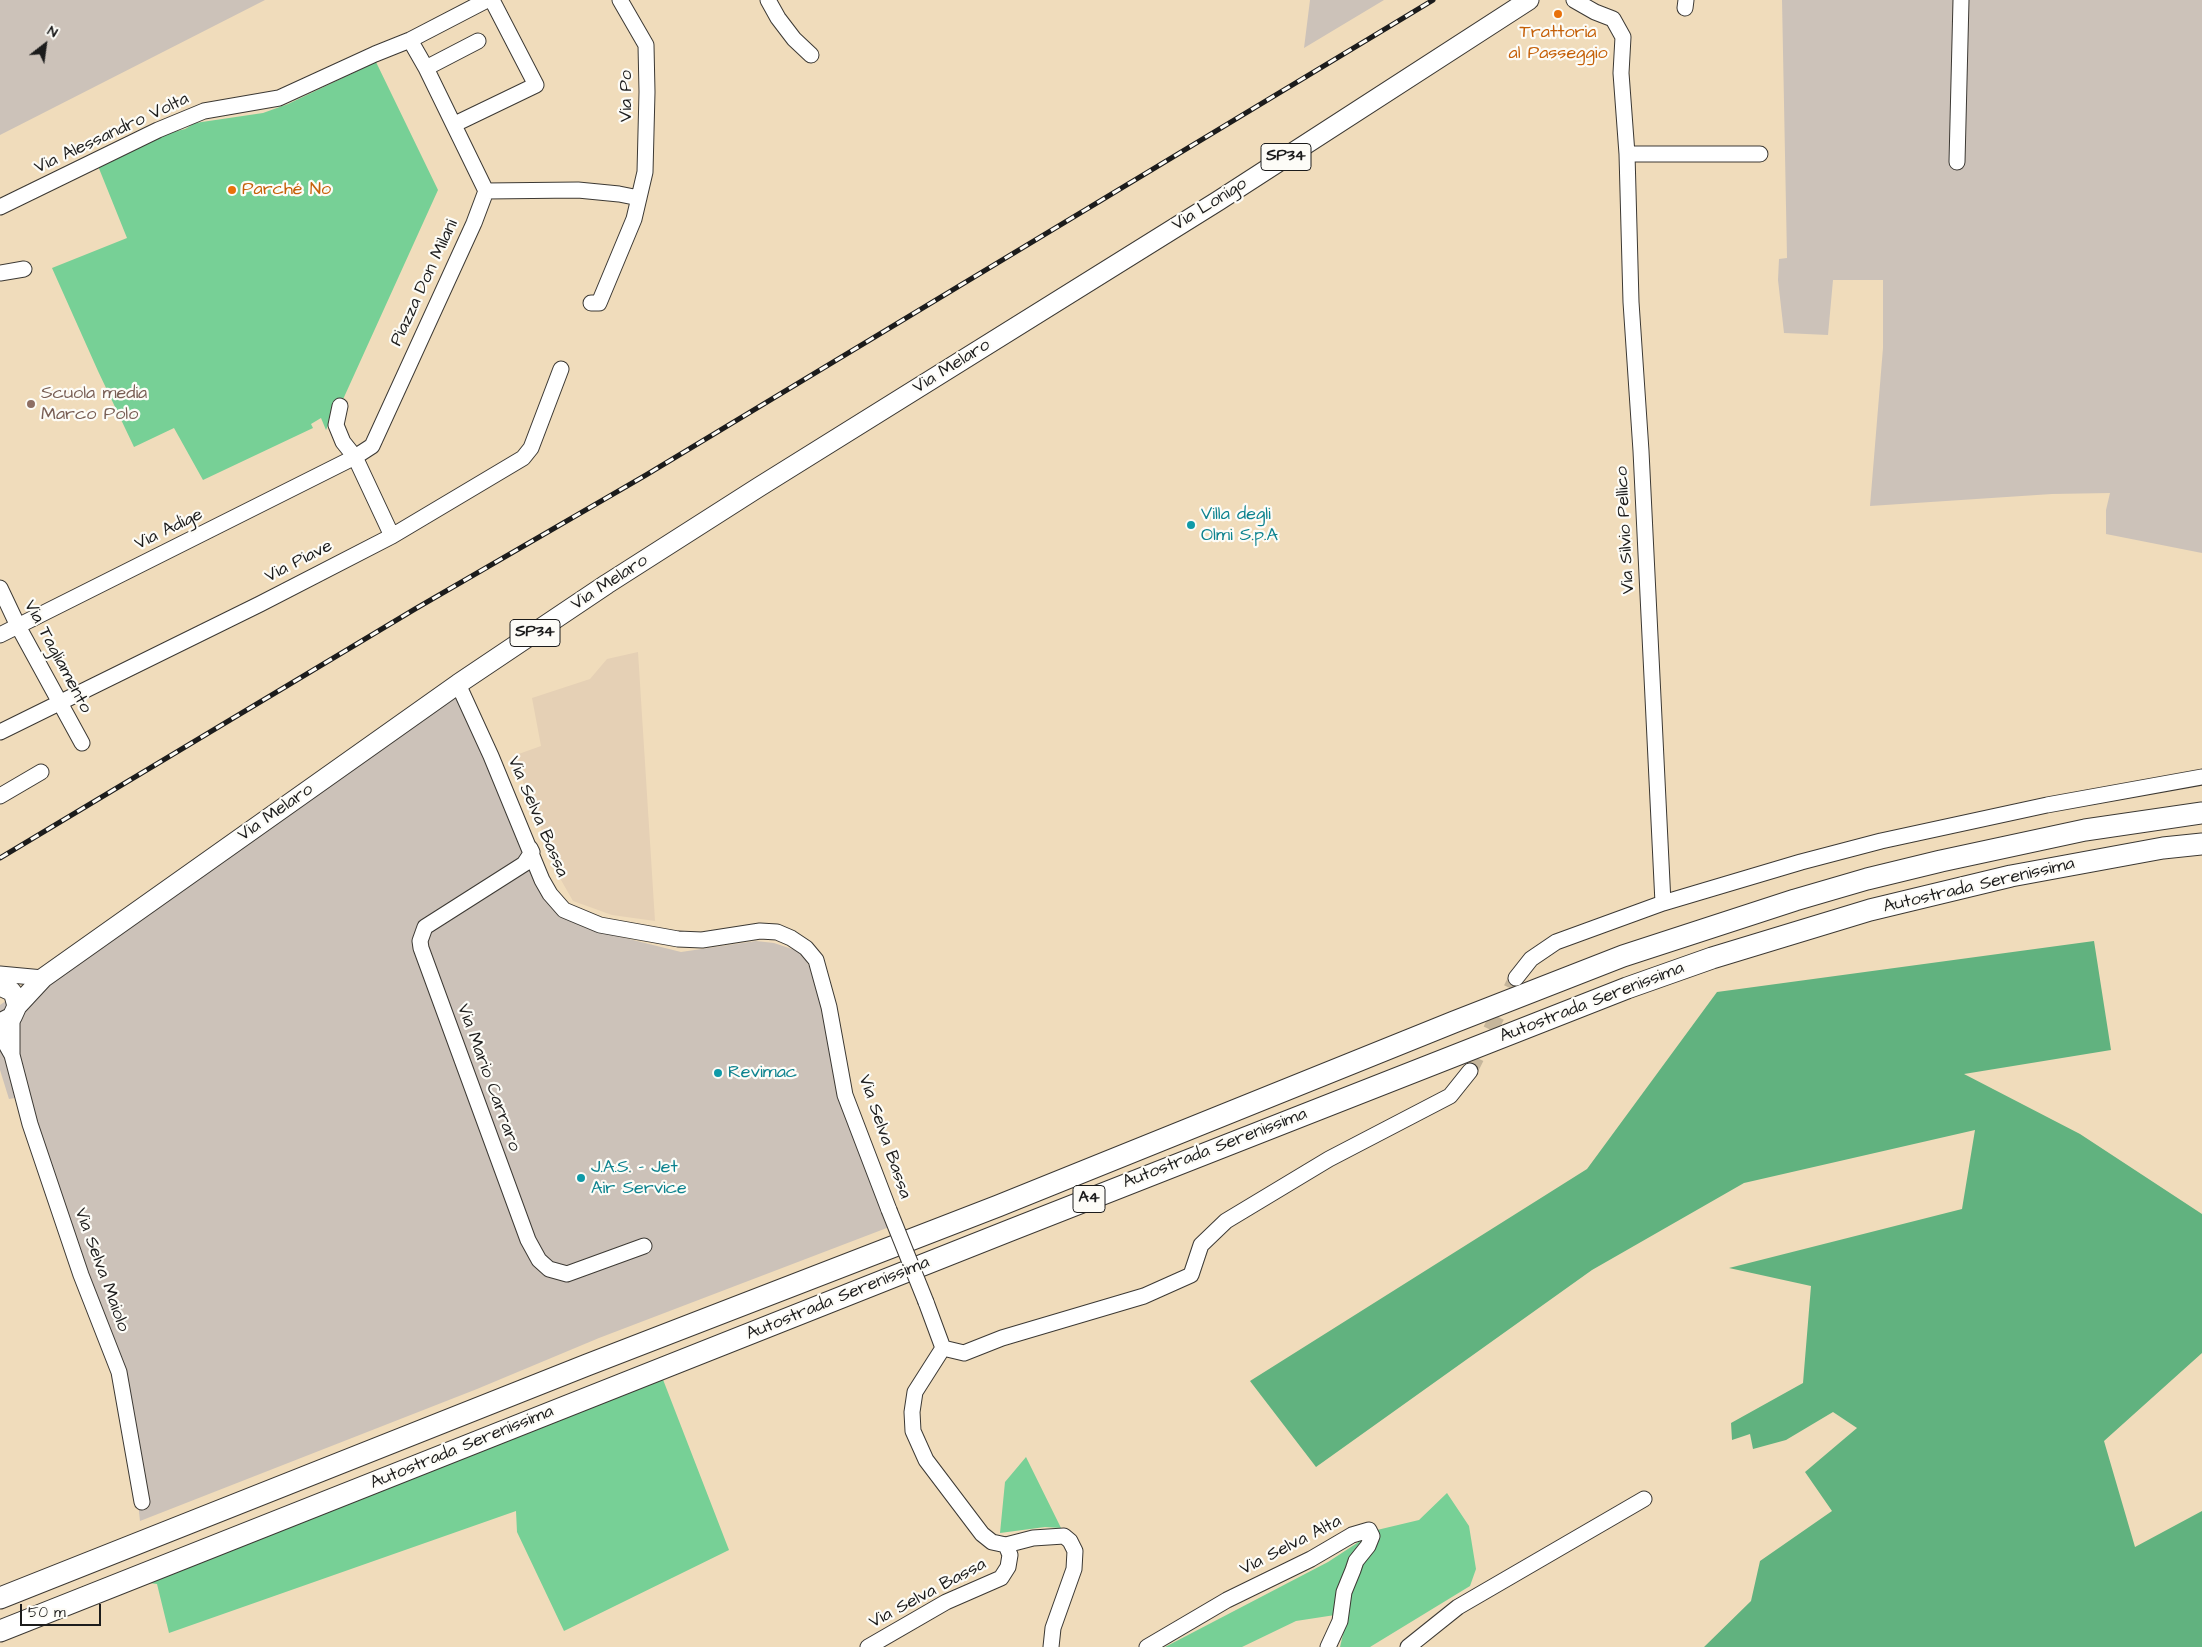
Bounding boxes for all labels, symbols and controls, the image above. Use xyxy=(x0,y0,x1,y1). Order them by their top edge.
marker: Trattoria al Passeggio xyxy=(1552,8,1564,20)
north arrow xyxy=(20,20,70,70)
text: N xyxy=(44,21,61,43)
place label: Trattoria al Passeggio xyxy=(1508,22,1608,64)
street label: Via Po xyxy=(616,70,638,122)
street label: Via Alessandro Volta xyxy=(31,89,193,179)
road number: SP34 xyxy=(1261,144,1311,170)
street label: Via Lonigo xyxy=(1169,174,1251,236)
place label: Parché No xyxy=(242,179,331,201)
marker: Parché No xyxy=(226,184,238,196)
street label: Piazza Don Milani xyxy=(386,216,464,350)
street label: Via Melaro xyxy=(909,335,995,399)
place label: Scuola media Marco Polo xyxy=(41,383,147,426)
marker: Scuola media Marco Polo xyxy=(25,398,37,410)
street label: Via Silvio Pellico xyxy=(1612,466,1640,594)
street label: Via Adige xyxy=(132,504,206,556)
place label: Villa degli Olmi S.p.A xyxy=(1201,504,1278,546)
marker: Villa degli Olmi S.p.A xyxy=(1185,519,1197,531)
street label: Via Piave xyxy=(262,536,336,588)
street label: Via Melaro xyxy=(568,550,652,616)
street label: Via Tagliamento xyxy=(18,597,96,717)
road number: SP34 xyxy=(510,620,560,646)
street label: Via Selva Bassa xyxy=(502,753,572,881)
street label: Via Melaro xyxy=(234,779,318,847)
street label: Autostrada Serenissima xyxy=(1881,853,2077,919)
street label: Autostrada Serenissima xyxy=(1497,958,1687,1048)
street label: Via Mario Carraro xyxy=(451,1001,525,1155)
place label: Revimac xyxy=(728,1062,797,1084)
marker: Revimac xyxy=(712,1067,724,1079)
street label: Via Selva Bassa xyxy=(853,1072,915,1202)
street label: Autostrada Serenissima xyxy=(1120,1104,1310,1194)
place label: J.A.S. - Jet Air Service xyxy=(591,1157,687,1200)
marker: J.A.S. - Jet Air Service xyxy=(575,1172,587,1184)
road number: A4 xyxy=(1073,1186,1105,1212)
street label: Via Selva Maiolo xyxy=(69,1205,133,1335)
street label: Autostrada Serenissima xyxy=(743,1252,933,1346)
street label: Autostrada Serenissima xyxy=(367,1401,557,1495)
street label: Via Selva Alta xyxy=(1237,1511,1345,1581)
street label: Via Selva Bassa xyxy=(866,1554,990,1634)
scale bar xyxy=(22,1594,104,1626)
text: 50 m xyxy=(28,1602,66,1623)

